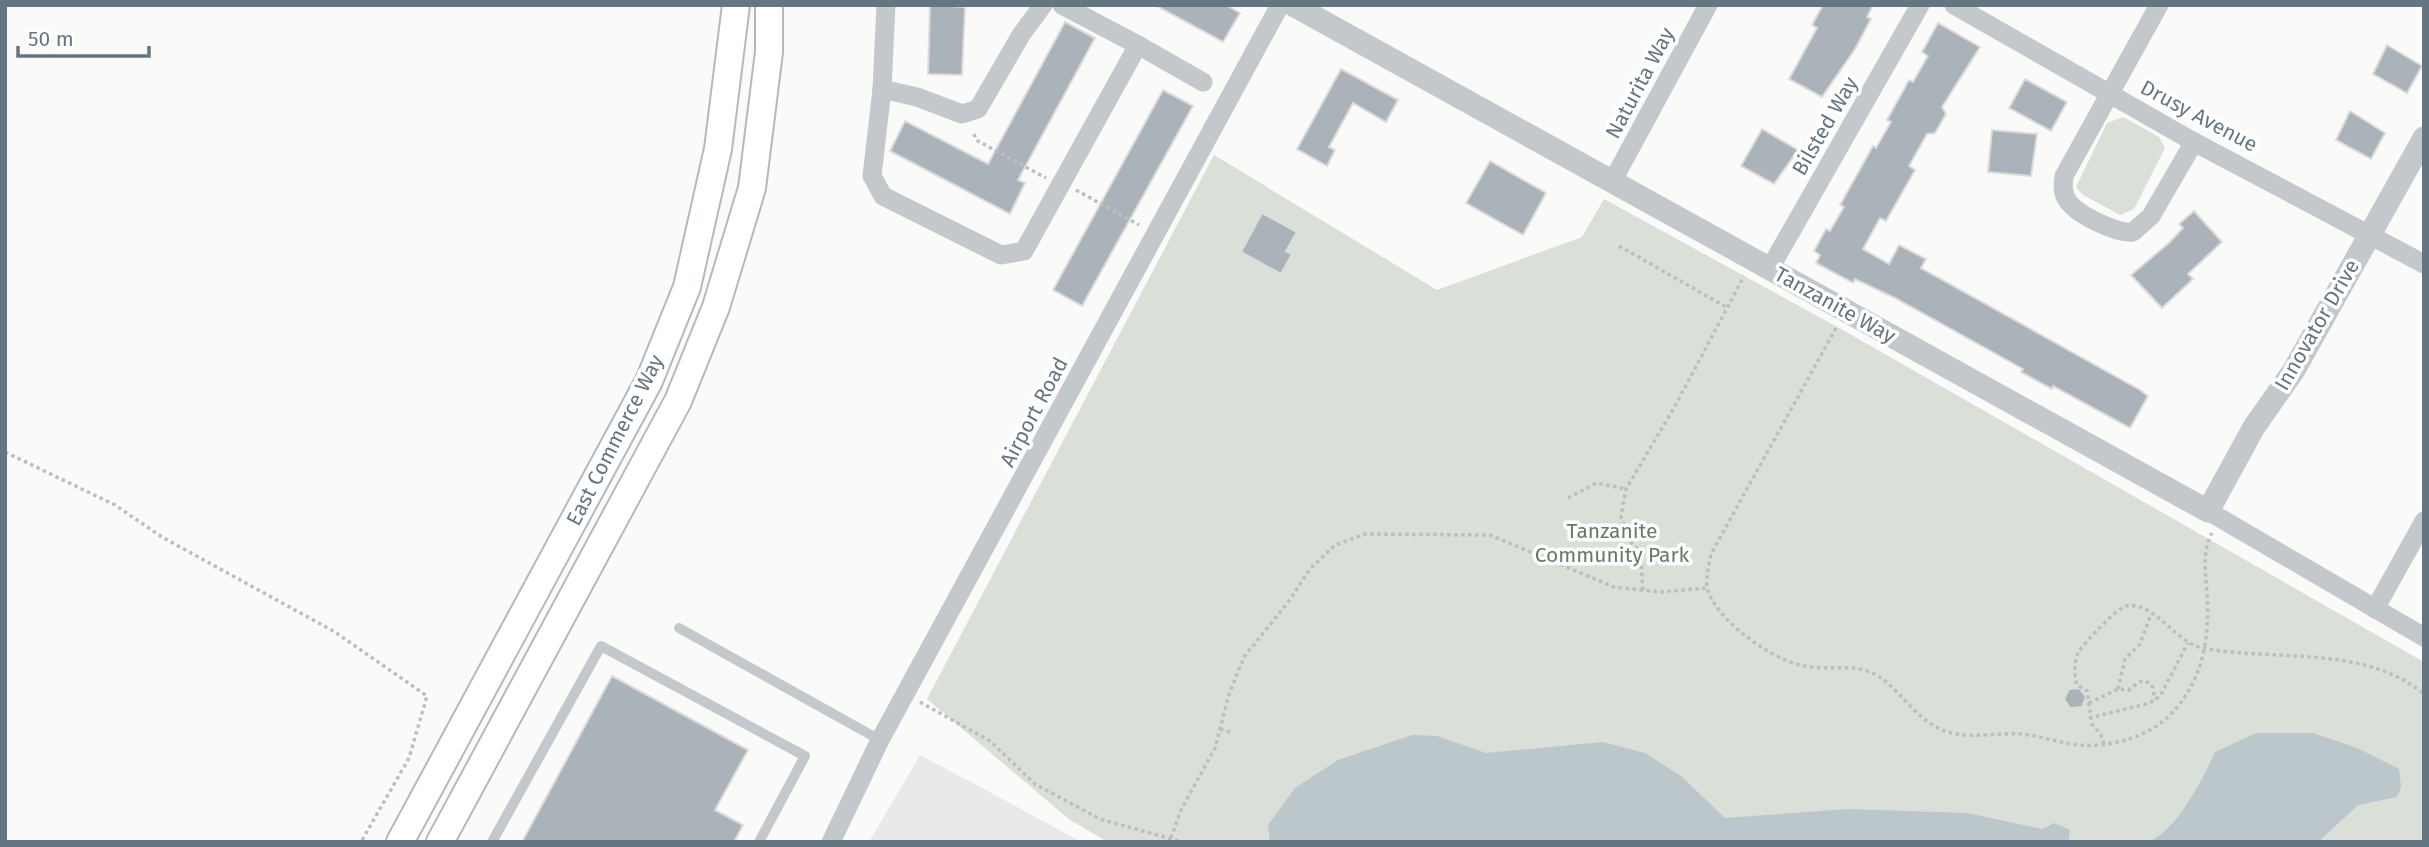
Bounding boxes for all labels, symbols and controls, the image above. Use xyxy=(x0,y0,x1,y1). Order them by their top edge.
scale bar xyxy=(18,14,149,58)
street label: Naturita Way xyxy=(1600,22,1680,143)
text: 50 m xyxy=(28,26,74,52)
street label: Bilsted Way xyxy=(1786,71,1864,180)
street label: Drusy Avenue xyxy=(2136,74,2262,158)
street label: Innovator Drive xyxy=(2269,255,2365,395)
street label: Tanzanite Way xyxy=(1770,261,1901,349)
street label: East Commerce Way xyxy=(561,350,670,530)
street label: Airport Road xyxy=(994,353,1074,471)
park label: Tanzanite Community Park xyxy=(1535,518,1690,568)

